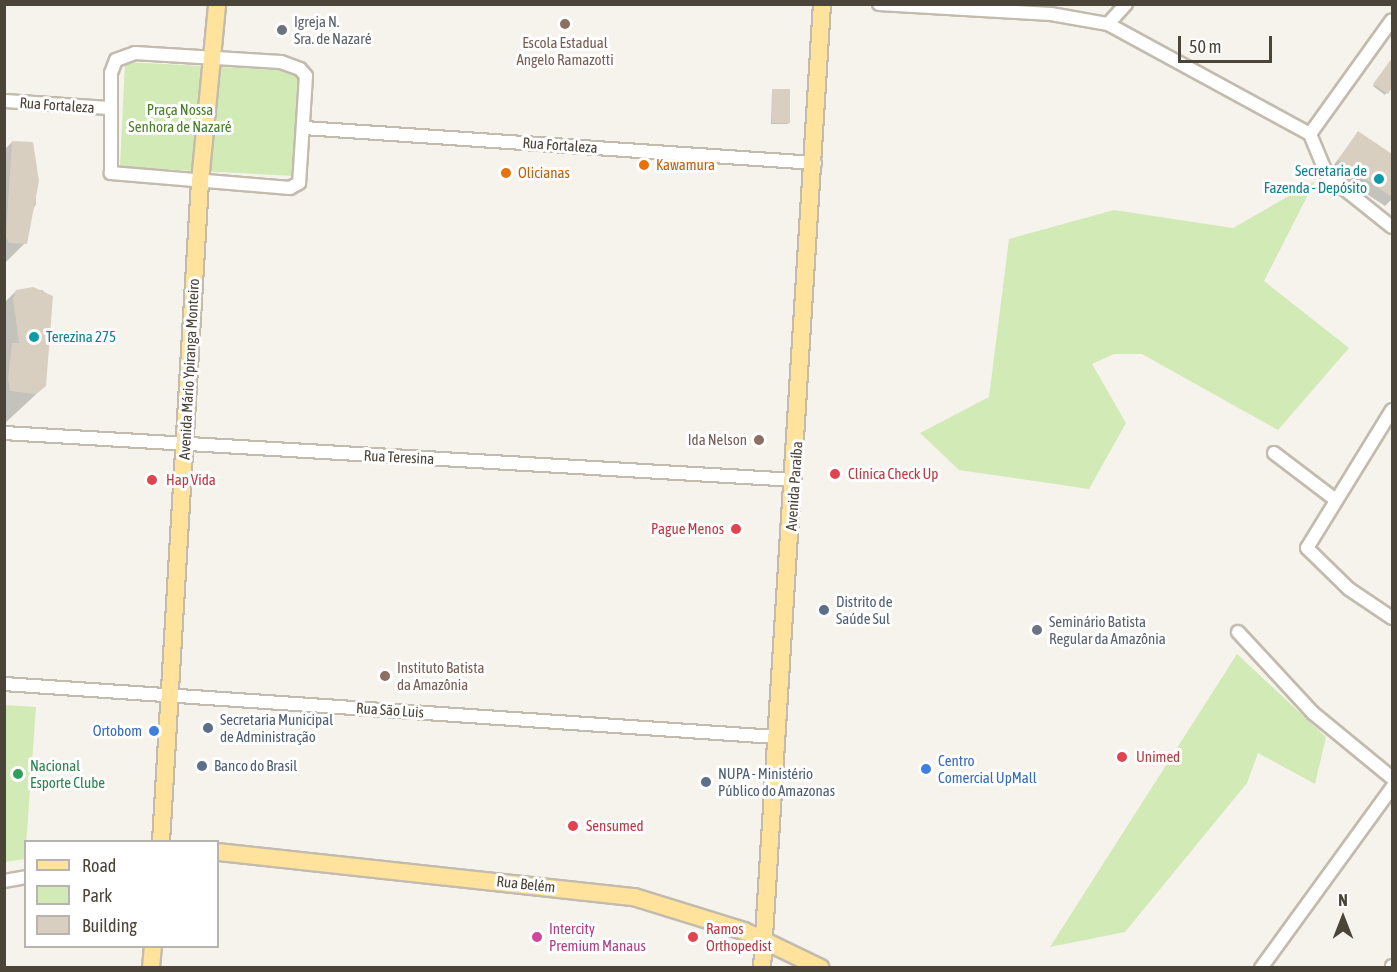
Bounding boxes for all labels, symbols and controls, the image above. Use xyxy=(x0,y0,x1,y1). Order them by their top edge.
place label: Igreja N. Sra. de Nazaré xyxy=(294,12,372,47)
marker: Escola Estadual Angelo Ramazotti xyxy=(558,17,572,31)
marker: Igreja N. Sra. de Nazaré xyxy=(275,23,289,37)
scale bar xyxy=(1181,24,1276,62)
place label: Escola Estadual Angelo Ramazotti xyxy=(516,33,614,68)
text: 50 m xyxy=(1189,36,1221,57)
street label: Rua Fortaleza xyxy=(19,93,95,117)
park label: Praça Nossa Senhora de Nazaré xyxy=(128,100,232,135)
street label: Rua Fortaleza xyxy=(522,133,598,157)
place label: Kawamura xyxy=(656,156,715,174)
marker: Kawamura xyxy=(637,158,651,172)
place label: Secretaria de Fazenda - Depósito xyxy=(1264,161,1367,196)
place label: Olicianas xyxy=(518,164,570,182)
marker: Olicianas xyxy=(499,166,513,180)
marker: Secretaria de Fazenda - Depósito xyxy=(1372,172,1386,186)
street label: Avenida Mário Ypiranga Monteiro xyxy=(175,278,203,460)
place label: Terezina 275 xyxy=(46,328,116,346)
marker: Terezina 275 xyxy=(27,330,41,344)
place label: Ida Nelson xyxy=(688,431,747,449)
marker: Ida Nelson xyxy=(752,433,766,447)
street label: Avenida Paraíba xyxy=(782,441,806,531)
street label: Rua Teresina xyxy=(363,446,435,468)
marker: Clínica Check Up xyxy=(826,465,844,483)
place label: Clínica Check Up xyxy=(848,465,938,483)
marker: Hap Vida xyxy=(143,471,161,489)
place label: Hap Vida xyxy=(166,471,216,489)
place label: Pague Menos xyxy=(651,520,724,538)
marker: Pague Menos xyxy=(729,522,743,536)
place label: Distrito de Saúde Sul xyxy=(836,592,893,627)
marker: Distrito de Saúde Sul xyxy=(817,603,831,617)
place label: Seminário Batista Regular da Amazônia xyxy=(1049,612,1166,647)
marker: Seminário Batista Regular da Amazônia xyxy=(1030,623,1044,637)
place label: Instituto Batista da Amazônia xyxy=(397,658,484,693)
marker: Instituto Batista da Amazônia xyxy=(378,669,392,683)
street label: Rua São Luis xyxy=(355,699,425,721)
place label: Secretaria Municipal de Administração xyxy=(220,710,333,745)
marker: Secretaria Municipal de Administração xyxy=(201,721,215,735)
place label: Ortobom xyxy=(93,722,142,740)
marker: Ortobom xyxy=(147,724,161,738)
marker: Unimed xyxy=(1113,748,1131,766)
place label: Unimed xyxy=(1136,748,1180,766)
place label: Centro Comercial UpMall xyxy=(938,751,1037,786)
place label: Nacional Esporte Clube xyxy=(30,756,105,791)
place label: Banco do Brasil xyxy=(214,757,297,775)
marker: Banco do Brasil xyxy=(195,759,209,773)
marker: Centro Comercial UpMall xyxy=(919,762,933,776)
place label: NUPA - Ministério Público do Amazonas xyxy=(718,764,835,799)
marker: Nacional Esporte Clube xyxy=(11,767,25,781)
marker: NUPA - Ministério Público do Amazonas xyxy=(699,775,713,789)
marker: Sensumed xyxy=(564,817,582,835)
place label: Sensumed xyxy=(586,817,644,835)
legend xyxy=(24,840,219,948)
text: Road xyxy=(82,855,116,876)
street label: Rua Belém xyxy=(496,872,556,896)
text: Park xyxy=(82,885,112,906)
north arrow xyxy=(1313,888,1373,948)
text: N xyxy=(1338,891,1348,909)
text: Building xyxy=(82,915,137,936)
place label: Intercity Premium Manaus xyxy=(549,919,646,954)
place label: Ramos Orthopedist xyxy=(706,919,772,954)
marker: Ramos Orthopedist xyxy=(684,928,702,946)
marker: Intercity Premium Manaus xyxy=(530,930,544,944)

